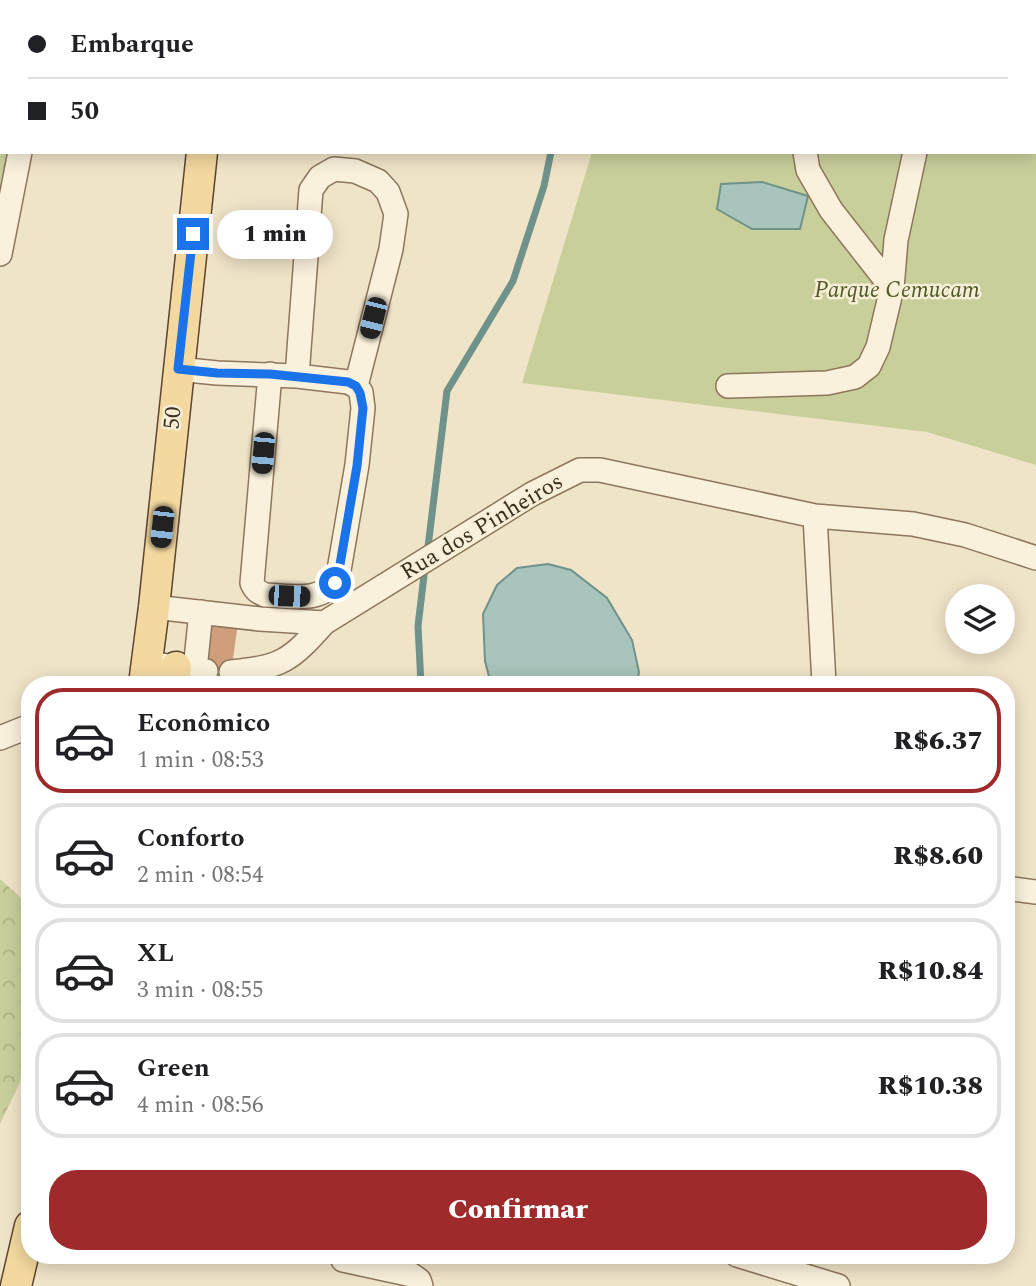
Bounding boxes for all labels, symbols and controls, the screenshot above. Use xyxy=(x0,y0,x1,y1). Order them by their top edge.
text: Embarque xyxy=(70,24,194,64)
text: 50 xyxy=(70,91,99,131)
callout: 1 min xyxy=(218,210,333,258)
text: 1 min xyxy=(243,217,307,252)
route end xyxy=(177,218,209,250)
park label: Parque Cemucam xyxy=(814,273,980,308)
car xyxy=(358,295,389,341)
street label: 50 xyxy=(154,405,192,431)
car xyxy=(251,431,276,475)
street label: Rua dos Pinheiros xyxy=(394,464,570,590)
car xyxy=(150,505,175,549)
route start xyxy=(319,567,351,599)
map controls xyxy=(945,584,1015,654)
button: layers xyxy=(945,584,1015,654)
car xyxy=(268,585,311,607)
text: Econômico xyxy=(137,703,270,743)
icon: car xyxy=(53,709,116,772)
text: R$6.37 xyxy=(893,721,983,761)
text: 1 min · 08:53 xyxy=(137,743,264,778)
text: Conforto xyxy=(137,818,245,858)
icon: car xyxy=(53,824,116,887)
text: R$8.60 xyxy=(893,836,983,876)
text: 2 min · 08:54 xyxy=(137,858,264,893)
text: XL xyxy=(137,933,174,973)
icon: car xyxy=(53,939,116,1002)
text: R$10.84 xyxy=(878,951,983,991)
text: 3 min · 08:55 xyxy=(137,973,264,1008)
text: Green xyxy=(137,1048,210,1088)
icon: car xyxy=(53,1054,116,1117)
text: R$10.38 xyxy=(878,1066,983,1106)
text: 4 min · 08:56 xyxy=(137,1088,264,1123)
button: Confirmar xyxy=(49,1170,987,1250)

